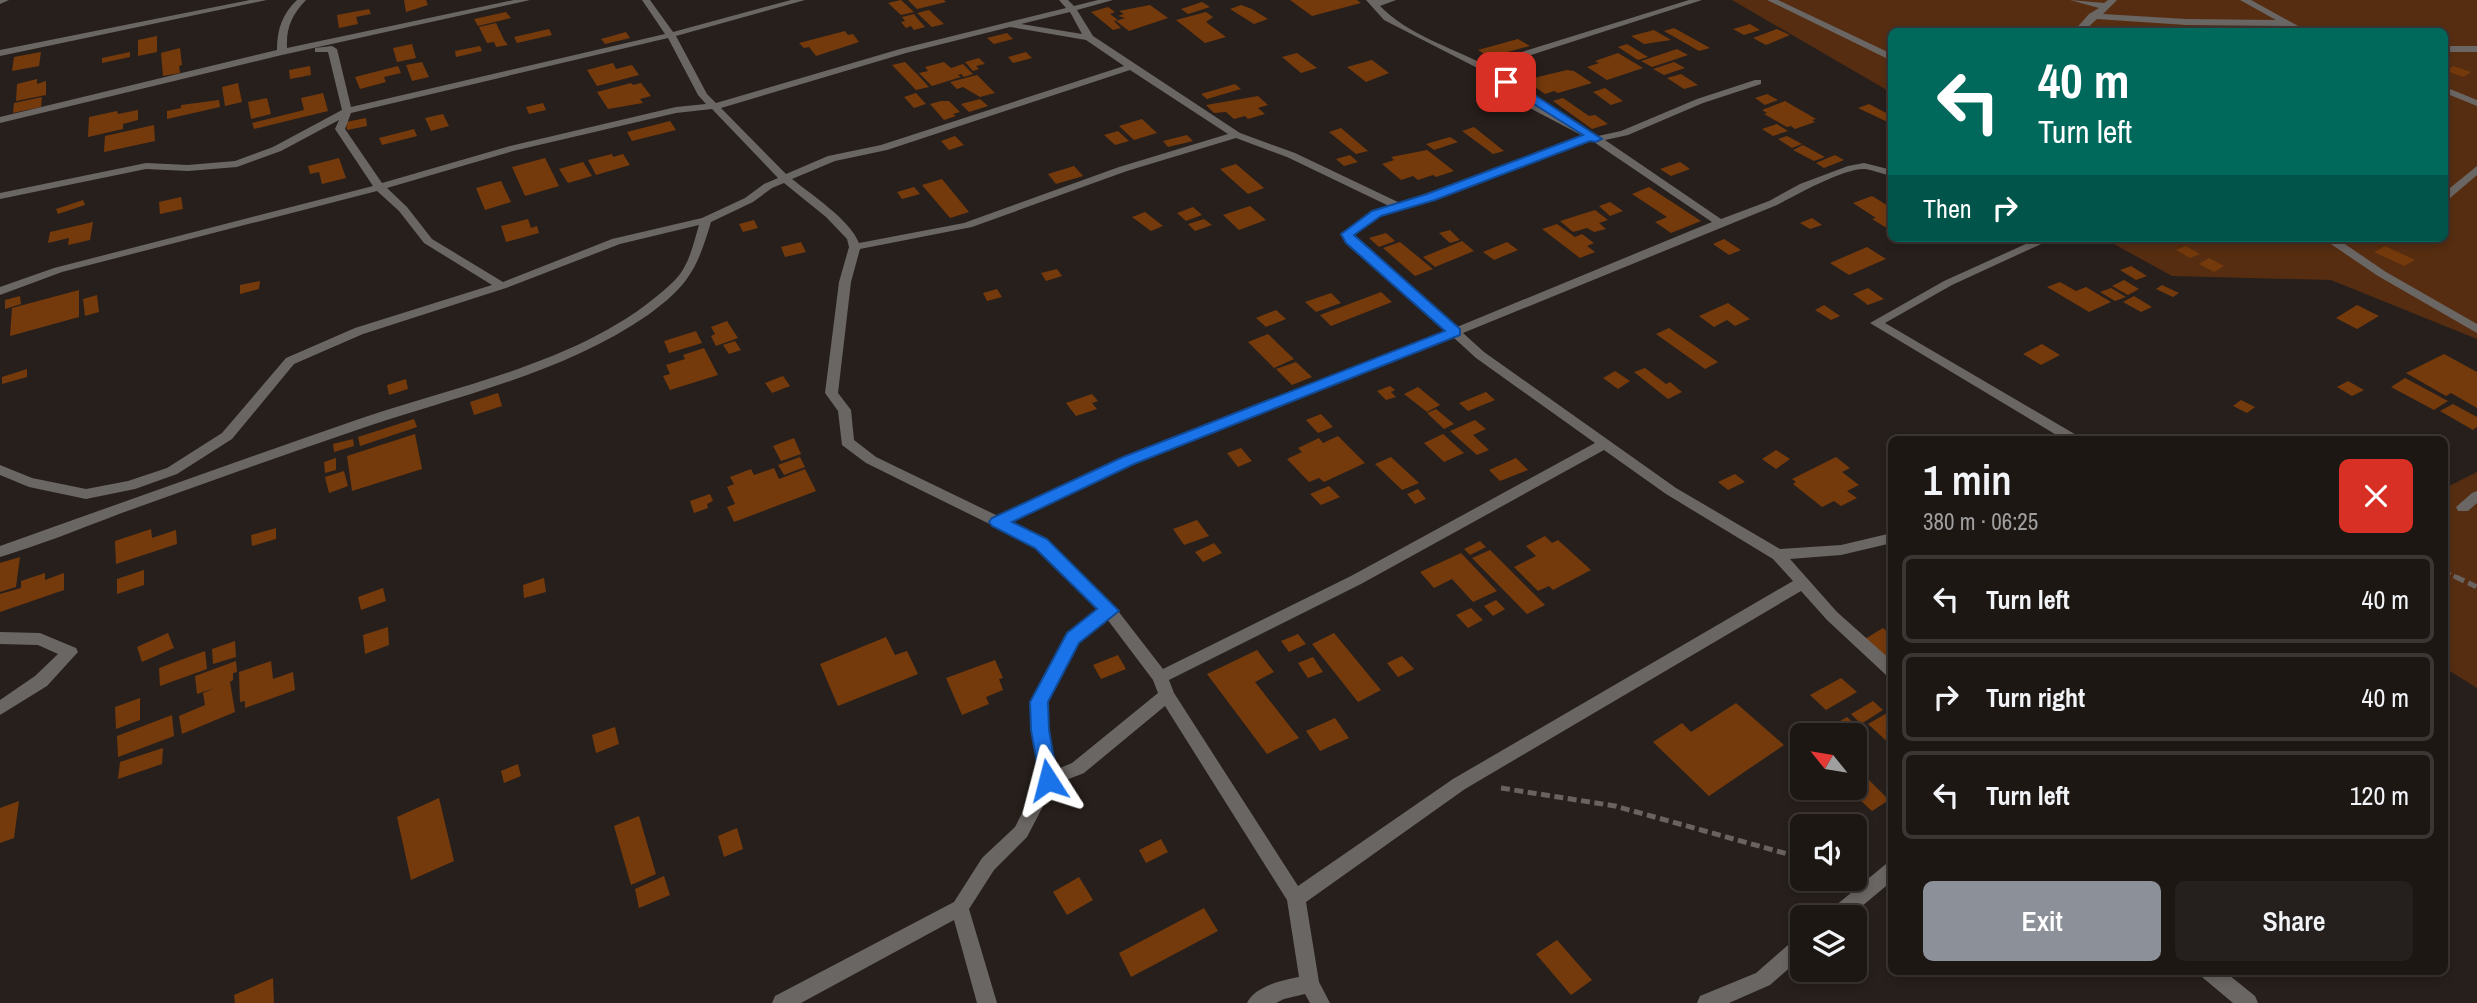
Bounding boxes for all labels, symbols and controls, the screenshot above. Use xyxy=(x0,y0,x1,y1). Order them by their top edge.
text: 40 m xyxy=(2038,47,2130,113)
pin xyxy=(1476,52,1536,112)
icon: left xyxy=(1923,56,2014,147)
icon: arrive xyxy=(1487,63,1525,101)
text: Turn left xyxy=(2038,110,2132,153)
icon: right xyxy=(1986,189,2024,227)
text: Then xyxy=(1923,191,1972,226)
text: 1 min xyxy=(1923,452,2012,508)
button: close xyxy=(2339,459,2413,533)
text: 380 m · 06:25 xyxy=(1923,506,2038,537)
icon: left xyxy=(1927,580,1965,618)
text: Turn left xyxy=(1986,582,2070,617)
text: 40 m xyxy=(2362,582,2409,617)
icon: right xyxy=(1927,678,1965,716)
text: Turn right xyxy=(1986,680,2085,715)
text: 40 m xyxy=(2362,680,2409,715)
north arrow xyxy=(1790,723,1867,800)
map controls xyxy=(1790,723,1867,982)
position arrow xyxy=(1011,743,1085,817)
icon: left xyxy=(1927,776,1965,814)
text: Turn left xyxy=(1986,778,2070,813)
text: 120 m xyxy=(2350,778,2409,813)
button: sound xyxy=(1790,814,1867,891)
button: Exit xyxy=(1923,881,2161,961)
button: Share xyxy=(2175,881,2413,961)
button: layers xyxy=(1790,905,1867,982)

